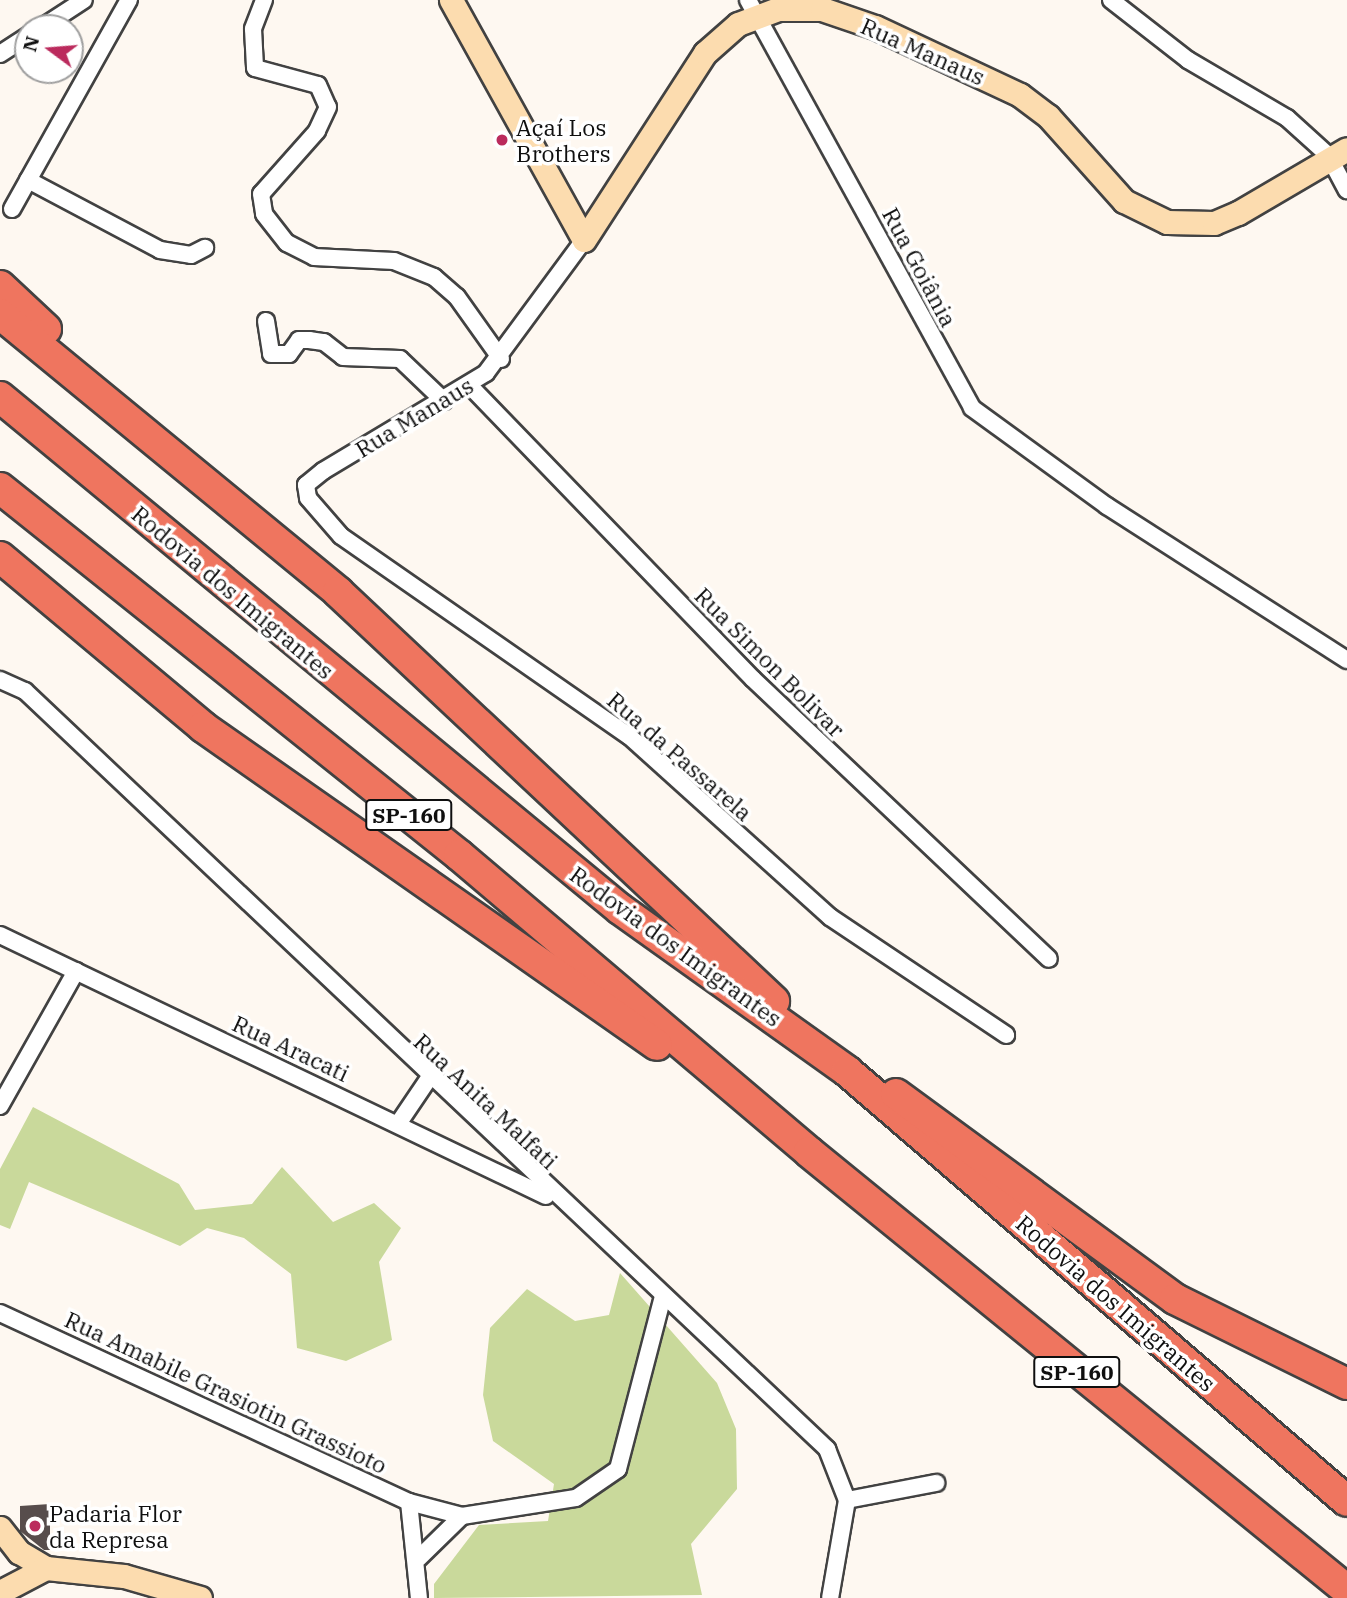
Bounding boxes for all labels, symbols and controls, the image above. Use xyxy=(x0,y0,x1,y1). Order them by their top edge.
street label: Rua Manaus xyxy=(857,11,989,91)
north arrow xyxy=(14,14,84,84)
text: N xyxy=(17,33,44,54)
place label: Açaí Los Brothers xyxy=(516,113,611,167)
marker: Açaí Los Brothers xyxy=(494,132,510,148)
street label: Rua Goiânia xyxy=(877,203,963,331)
street label: Rua Manaus xyxy=(350,371,478,463)
street label: Rodovia dos Imigrantes xyxy=(127,500,339,684)
street label: Rua Simon Bolivar xyxy=(689,581,851,743)
street label: Rua da Passarela xyxy=(602,686,758,826)
road number: SP-160 xyxy=(365,798,453,832)
street label: Rodovia dos Imigrantes xyxy=(565,860,787,1032)
street label: Rua Aracati xyxy=(228,1009,354,1087)
street label: Rua Anita Malfati xyxy=(408,1027,564,1175)
street label: Rodovia dos Imigrantes xyxy=(1011,1209,1221,1397)
street label: Rua Amabile Grasiotin Grassioto xyxy=(61,1305,391,1479)
road number: SP-160 xyxy=(1033,1354,1121,1390)
place label: Padaria Flor da Represa xyxy=(49,1499,182,1553)
marker: Padaria Flor da Represa xyxy=(27,1518,43,1534)

